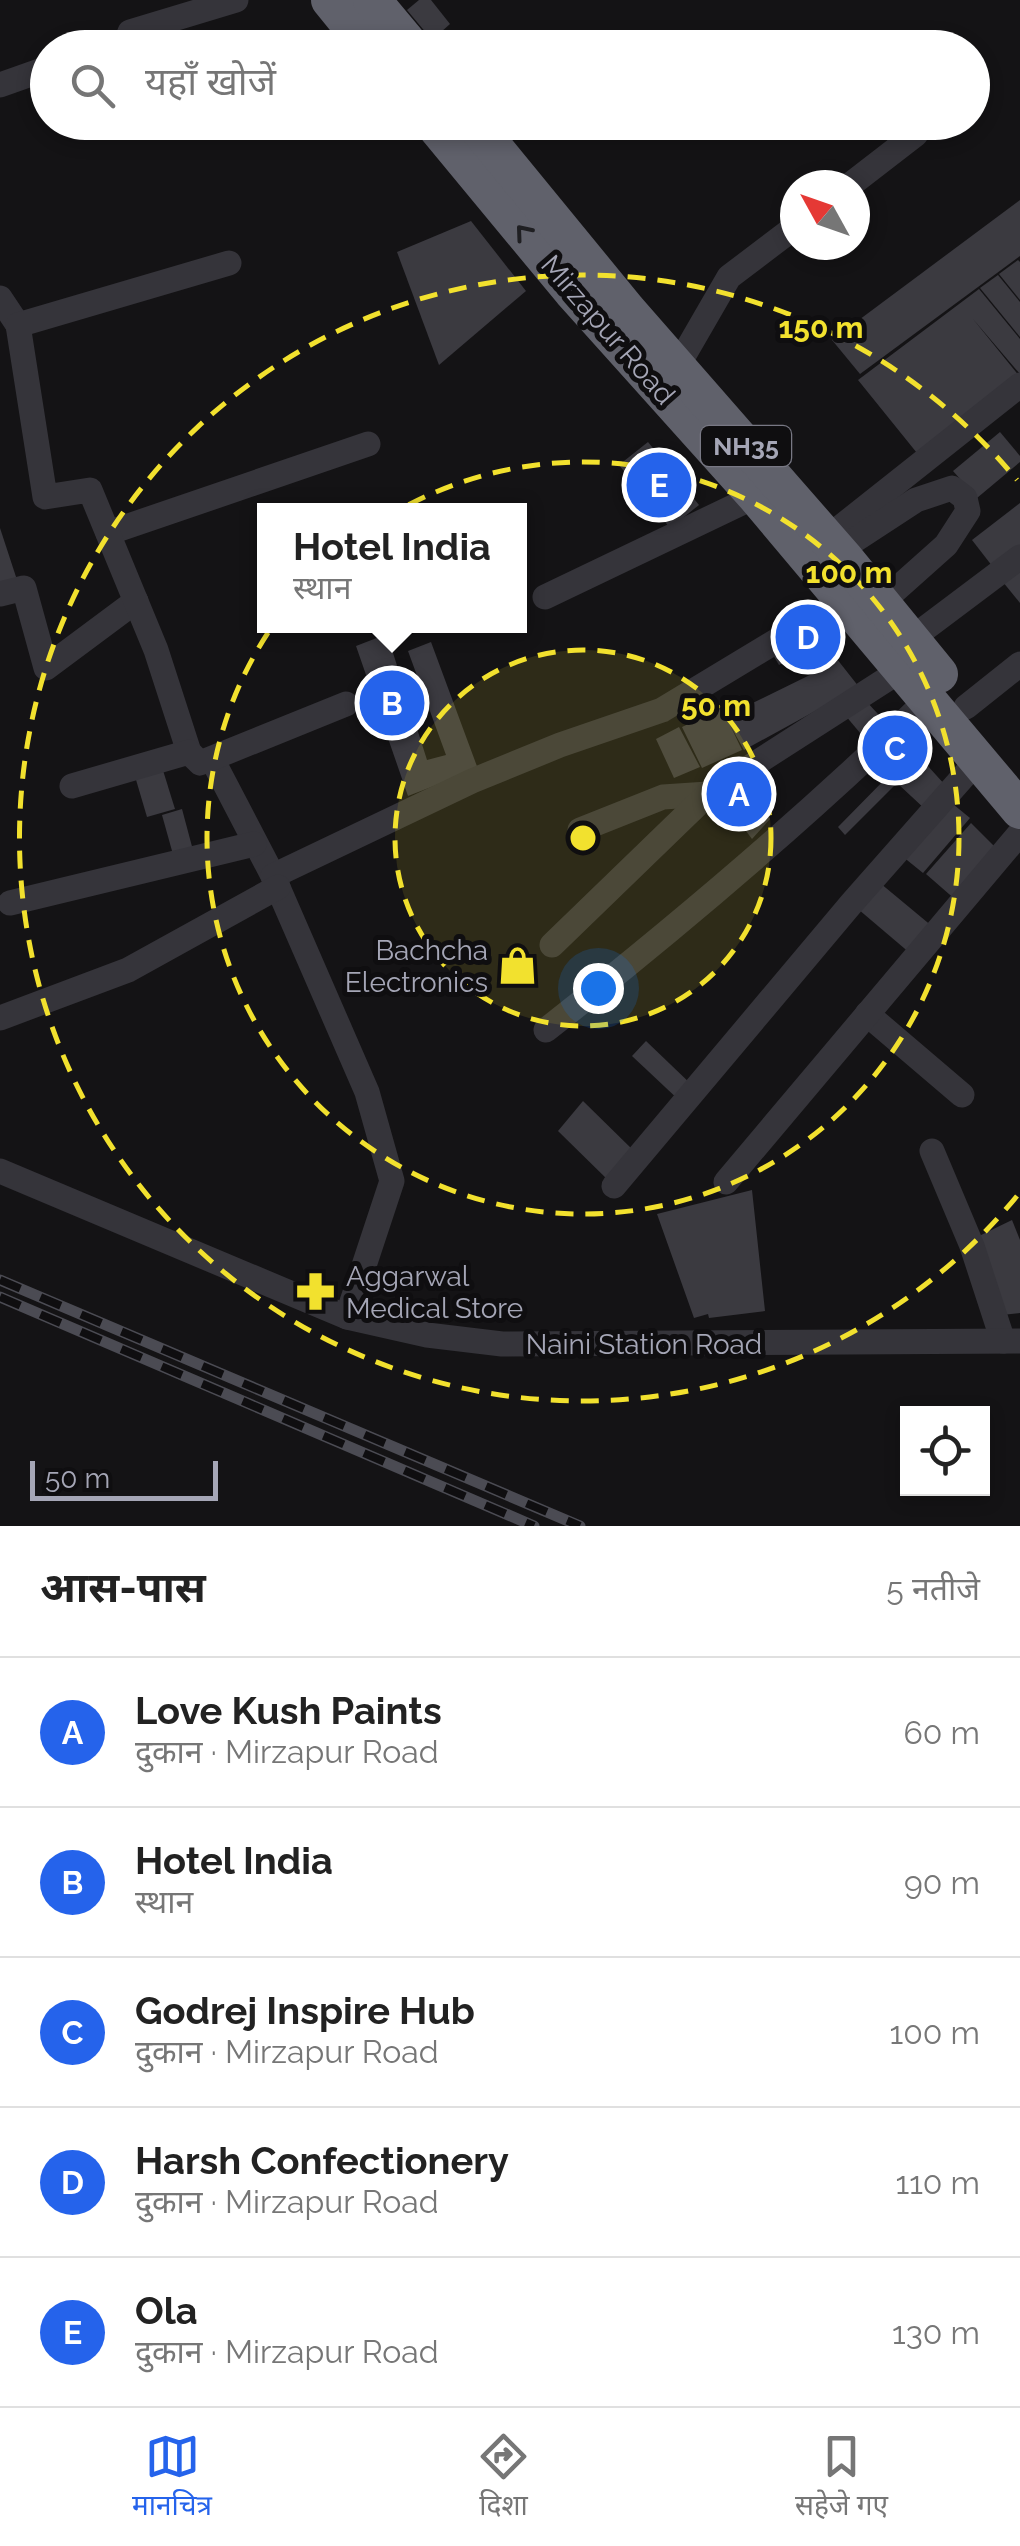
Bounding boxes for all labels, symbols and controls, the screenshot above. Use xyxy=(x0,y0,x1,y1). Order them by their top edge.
search box xyxy=(30,30,990,140)
icon: search xyxy=(65,58,120,113)
text: यहाँ खोजें xyxy=(145,59,276,104)
north arrow xyxy=(780,170,870,260)
one-way arrow xyxy=(517,225,535,243)
street label: Mirzapur Road xyxy=(534,249,682,411)
text: 150 m xyxy=(779,310,864,345)
road number: NH35 xyxy=(701,426,791,466)
pin: E xyxy=(626,448,692,522)
popup xyxy=(257,503,527,633)
text: Hotel India xyxy=(293,524,491,569)
text: 100 m xyxy=(806,555,892,590)
text: स्थान xyxy=(293,569,351,606)
pin: D xyxy=(776,600,840,674)
pin: B xyxy=(360,666,424,740)
text: 50 m xyxy=(681,688,751,723)
pin: C xyxy=(862,710,928,786)
pin: A xyxy=(706,756,772,832)
centre of rings xyxy=(565,820,601,856)
place label: Bachcha Electronics xyxy=(345,934,488,999)
shop icon: Bachcha Electronics xyxy=(497,945,539,987)
your location xyxy=(573,963,624,1014)
place label: Aggarwal Medical Store xyxy=(346,1260,523,1325)
pharmacy icon: Aggarwal Medical Store xyxy=(295,1271,337,1313)
street label: Naini Station Road xyxy=(526,1328,762,1361)
map controls xyxy=(900,1406,990,1496)
button: locate xyxy=(900,1406,990,1496)
scale bar xyxy=(30,1456,218,1500)
text: 50 m xyxy=(45,1462,110,1495)
text: आस-पास xyxy=(40,1563,206,1612)
text: 5 नतीजे xyxy=(886,1570,980,1607)
text: Love Kush Paints xyxy=(135,1688,442,1733)
text: A xyxy=(62,1714,83,1751)
text: 60 m xyxy=(904,1714,980,1751)
text: दुकान · Mirzapur Road xyxy=(135,1733,439,1770)
text: Hotel India xyxy=(135,1838,333,1883)
text: B xyxy=(62,1864,83,1901)
text: 90 m xyxy=(904,1864,980,1901)
text: स्थान xyxy=(135,1883,193,1920)
text: Godrej Inspire Hub xyxy=(135,1988,475,2033)
text: C xyxy=(62,2014,83,2051)
text: 100 m xyxy=(890,2014,980,2051)
text: दुकान · Mirzapur Road xyxy=(135,2033,439,2070)
text: Harsh Confectionery xyxy=(135,2138,509,2183)
text: D xyxy=(61,2164,84,2201)
text: 110 m xyxy=(895,2164,980,2201)
text: दुकान · Mirzapur Road xyxy=(135,2183,439,2220)
text: Ola xyxy=(135,2288,198,2333)
text: E xyxy=(63,2314,82,2351)
text: 130 m xyxy=(892,2314,980,2351)
text: दुकान · Mirzapur Road xyxy=(135,2333,439,2370)
tab: मानचित्र xyxy=(132,2429,212,2526)
tab: दिशा xyxy=(476,2429,531,2526)
tab: सहेजे गए xyxy=(795,2429,888,2526)

